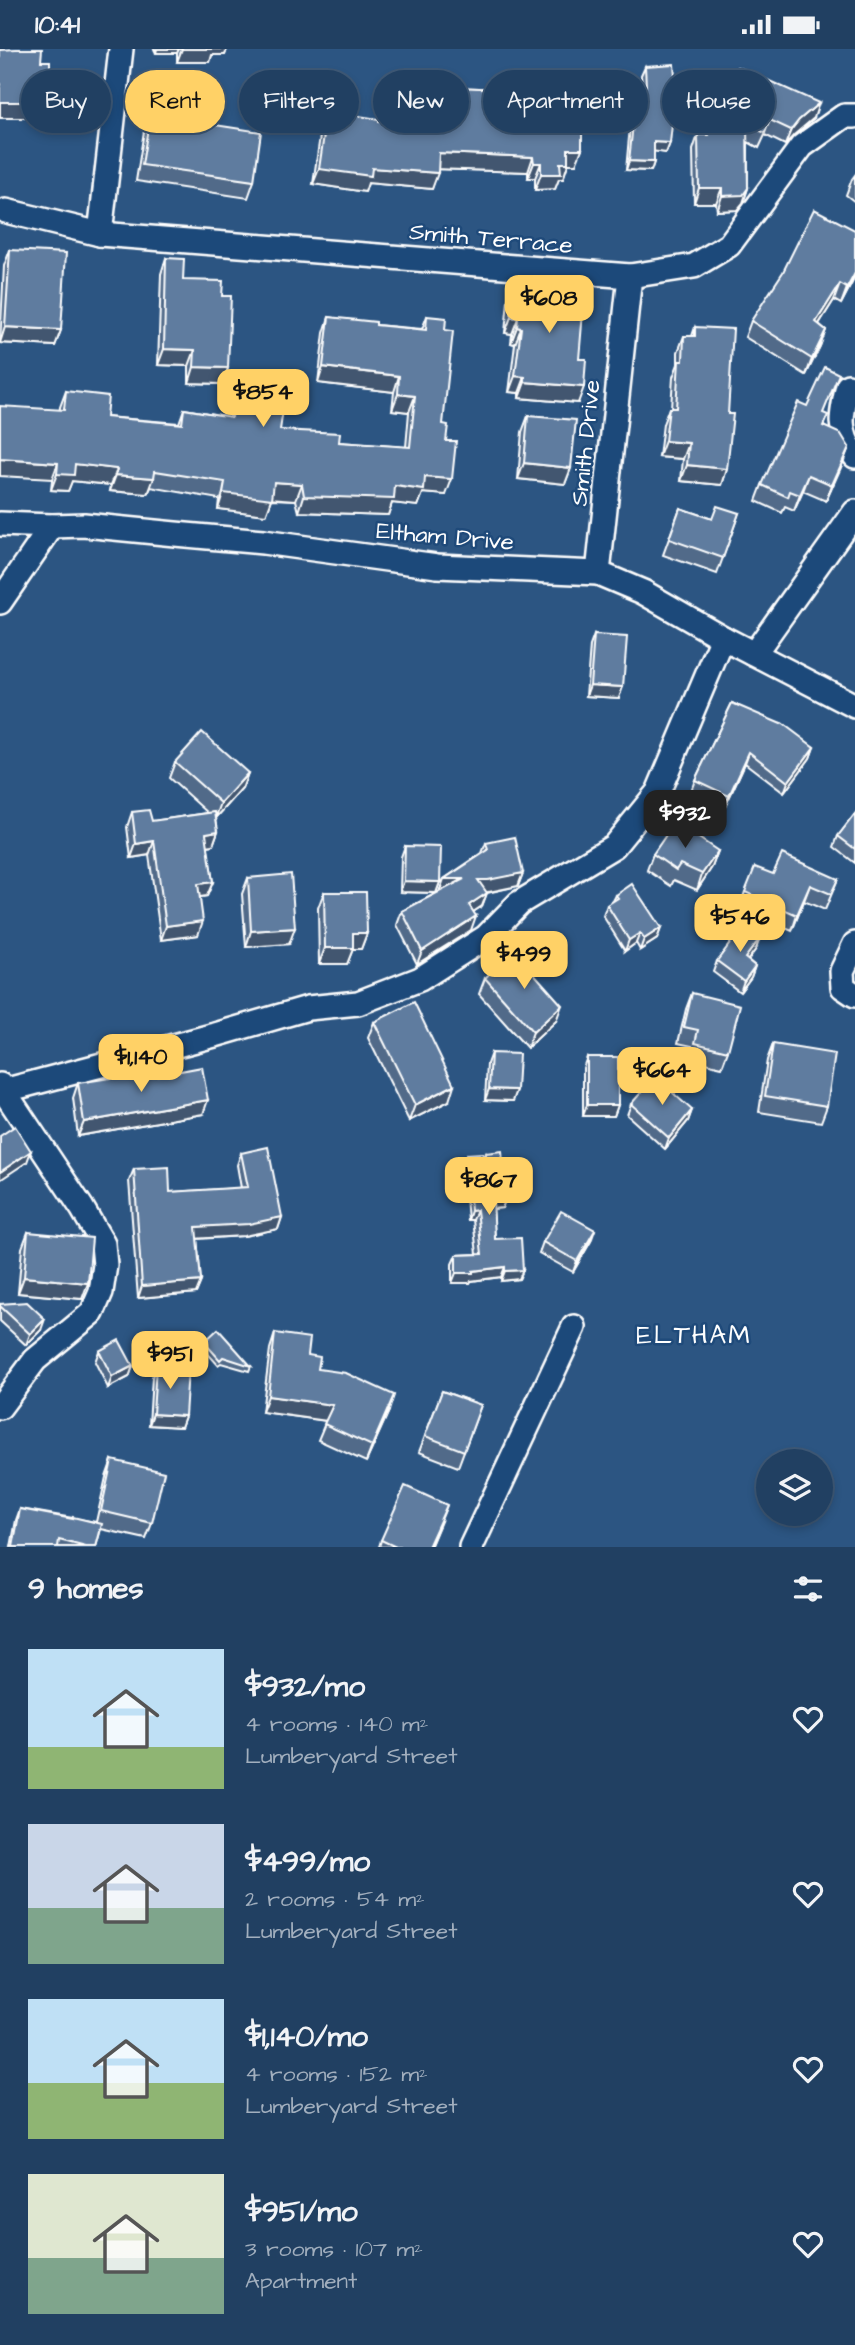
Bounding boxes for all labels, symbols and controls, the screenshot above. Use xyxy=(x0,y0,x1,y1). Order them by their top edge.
text: 10:41 xyxy=(35,7,80,43)
chip: Buy xyxy=(21,70,111,133)
chip: Rent xyxy=(125,70,225,133)
chip: Filters xyxy=(239,70,359,133)
chip: New xyxy=(373,70,469,133)
chip: Apartment xyxy=(483,70,648,133)
chip: House xyxy=(662,70,775,133)
street label: Smith Terrace xyxy=(408,215,574,263)
pin: $608 xyxy=(508,275,590,335)
text: $608 xyxy=(521,282,577,314)
pin: $854 xyxy=(222,369,304,429)
text: $854 xyxy=(233,376,293,408)
street label: Smith Drive xyxy=(562,378,610,508)
street label: Eltham Drive xyxy=(375,514,515,560)
pin: $932 xyxy=(644,791,726,850)
text: $932 xyxy=(660,797,710,829)
pin: $546 xyxy=(699,895,781,954)
text: $546 xyxy=(710,901,770,933)
pin: $499 xyxy=(483,932,565,991)
text: $499 xyxy=(497,938,551,970)
pin: $1,140 xyxy=(84,1035,198,1094)
text: $1,140 xyxy=(115,1041,167,1073)
pin: $664 xyxy=(621,1047,703,1107)
text: $664 xyxy=(633,1054,691,1086)
pin: $867 xyxy=(448,1157,530,1217)
text: $867 xyxy=(461,1164,517,1196)
district label: ELTHAM xyxy=(636,1317,752,1353)
pin: $951 xyxy=(129,1331,211,1391)
text: $951 xyxy=(147,1338,193,1370)
map controls xyxy=(756,1449,833,1526)
button: layers xyxy=(756,1449,833,1526)
text: 9 homes xyxy=(28,1568,143,1610)
icon: filters xyxy=(789,1570,827,1608)
text: $932/mo xyxy=(245,1666,365,1708)
icon: home xyxy=(84,1677,168,1761)
icon: heart xyxy=(789,1700,827,1738)
text: 4 rooms · 140 m² xyxy=(245,1708,428,1740)
text: Lumberyard Street xyxy=(245,1740,458,1772)
text: $499/mo xyxy=(245,1841,370,1883)
icon: home xyxy=(84,1852,168,1936)
icon: heart xyxy=(789,1875,827,1913)
text: 2 rooms · 54 m² xyxy=(245,1883,425,1915)
text: Lumberyard Street xyxy=(245,1915,458,1947)
text: $1,140/mo xyxy=(245,2016,368,2058)
icon: home xyxy=(84,2027,168,2111)
icon: heart xyxy=(789,2050,827,2088)
text: 4 rooms · 152 m² xyxy=(245,2058,428,2090)
text: Lumberyard Street xyxy=(245,2090,458,2122)
text: $951/mo xyxy=(245,2191,358,2233)
icon: home xyxy=(84,2202,168,2286)
icon: heart xyxy=(789,2225,827,2263)
text: 3 rooms · 107 m² xyxy=(245,2233,423,2265)
text: Apartment xyxy=(245,2265,357,2297)

